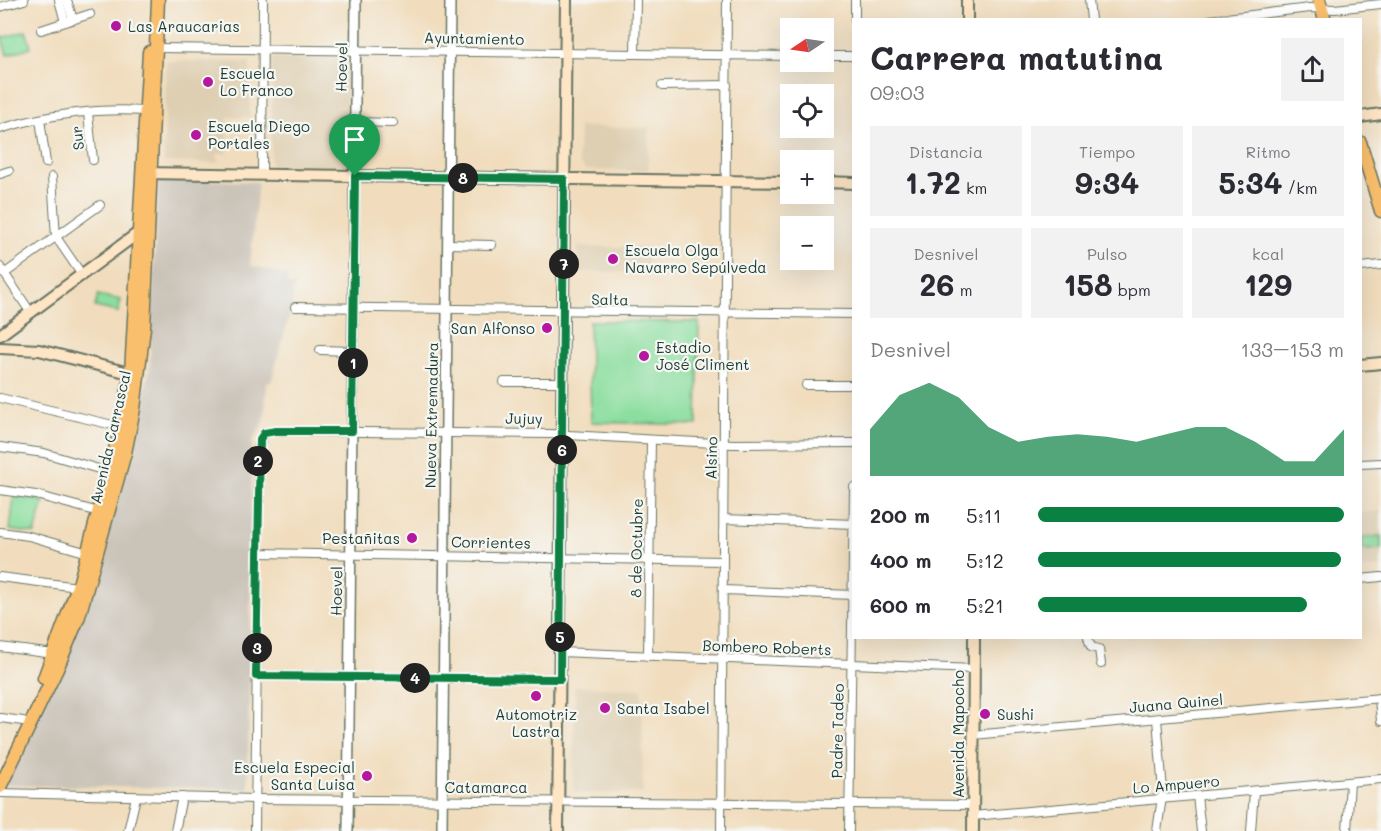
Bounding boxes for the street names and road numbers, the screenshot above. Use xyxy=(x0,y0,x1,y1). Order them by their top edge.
street label: Ayuntamiento xyxy=(424,27,524,49)
street label: Hoevel xyxy=(331,42,351,92)
street label: Sur xyxy=(66,125,88,151)
street label: Salta xyxy=(591,289,629,309)
street label: Nueva Extremadura xyxy=(420,342,442,488)
street label: Avenida Carrascal xyxy=(85,368,135,506)
street label: Jujuy xyxy=(505,408,543,428)
street label: Alsino xyxy=(701,436,721,480)
street label: 8 de Octubre xyxy=(625,498,647,598)
street label: Corrientes xyxy=(451,531,531,553)
street label: Hoevel xyxy=(326,566,346,616)
street label: Bombero Roberts xyxy=(702,635,832,659)
street label: Avenida Mapocho xyxy=(948,670,968,798)
street label: Padre Tadeo xyxy=(826,683,848,779)
street label: Juana Quinel xyxy=(1128,689,1224,717)
street label: Lo Ampuero xyxy=(1132,770,1220,798)
street label: Catamarca xyxy=(445,777,528,797)

